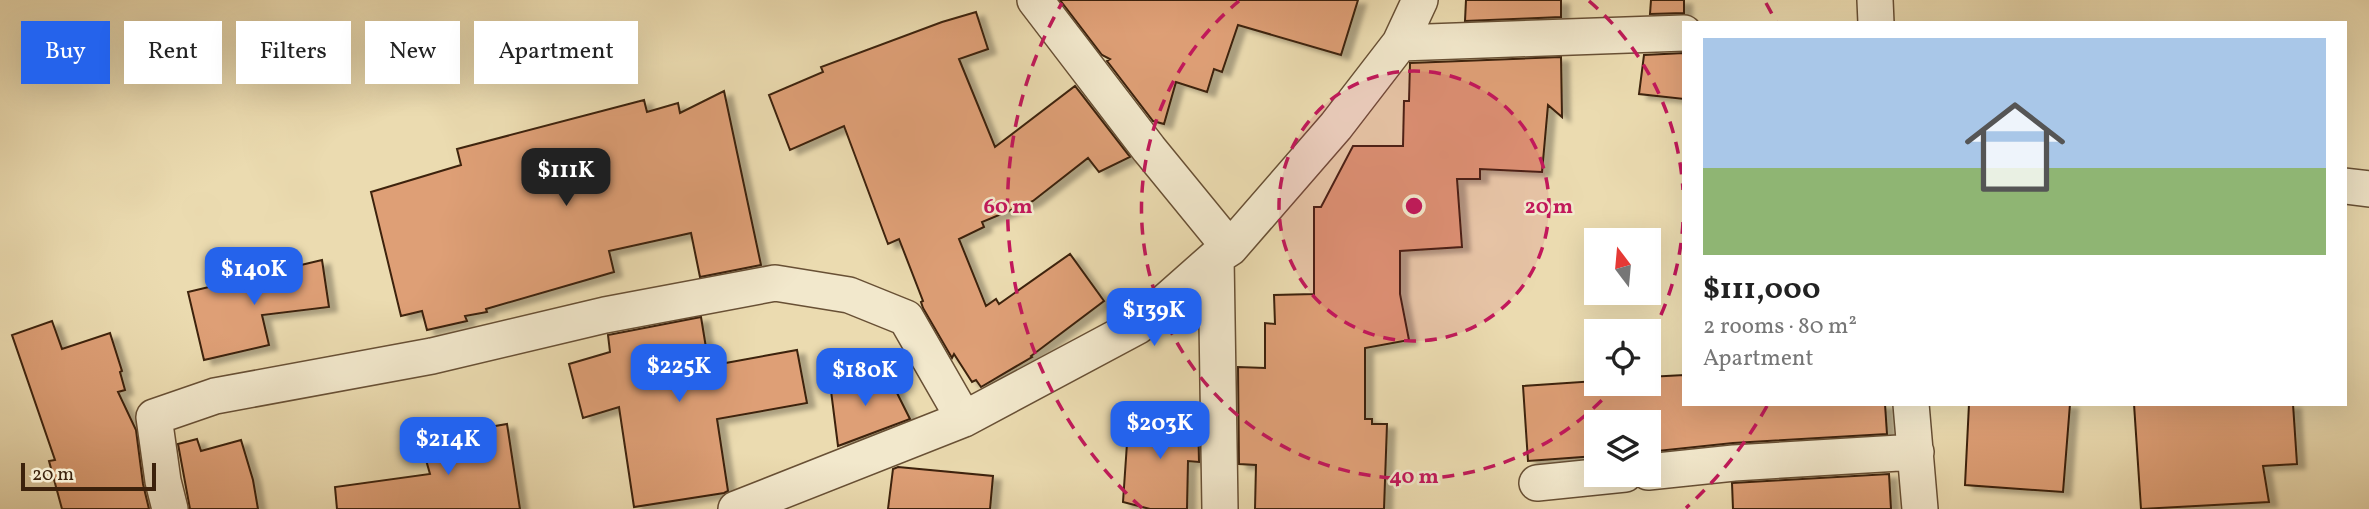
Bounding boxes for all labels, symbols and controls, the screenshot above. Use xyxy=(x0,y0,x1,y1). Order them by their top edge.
chip: Buy xyxy=(21,21,110,84)
chip: Rent xyxy=(124,21,222,84)
chip: Filters xyxy=(236,21,351,84)
chip: New xyxy=(365,21,460,84)
chip: Apartment xyxy=(474,21,638,84)
icon: home xyxy=(1952,84,2078,210)
pin: $111K xyxy=(517,148,615,208)
text: $111K xyxy=(537,155,595,187)
text: 60 m xyxy=(984,193,1032,222)
text: 20 m xyxy=(1525,193,1573,222)
centre of rings xyxy=(1402,194,1426,218)
north arrow xyxy=(1584,228,1661,304)
map controls xyxy=(1584,228,1661,487)
pin: $140K xyxy=(205,247,303,307)
text: $140K xyxy=(221,254,287,286)
text: $111,000 xyxy=(1703,269,1821,311)
pin: $139K xyxy=(1105,288,1203,348)
text: $139K xyxy=(1123,295,1185,327)
text: 2 rooms · 80 m² xyxy=(1703,311,1857,343)
button: locate xyxy=(1584,319,1661,396)
text: Apartment xyxy=(1703,343,1814,375)
pin: $225K xyxy=(630,344,728,404)
pin: $180K xyxy=(816,348,914,408)
text: $225K xyxy=(647,351,711,383)
text: $180K xyxy=(832,355,898,387)
pin: $203K xyxy=(1111,402,1209,461)
text: $203K xyxy=(1127,408,1193,440)
button: layers xyxy=(1584,410,1661,487)
pin: $214K xyxy=(399,418,497,477)
text: $214K xyxy=(416,424,480,456)
scale bar xyxy=(21,460,156,492)
text: 20 m xyxy=(32,462,74,488)
text: 40 m xyxy=(1389,463,1439,492)

